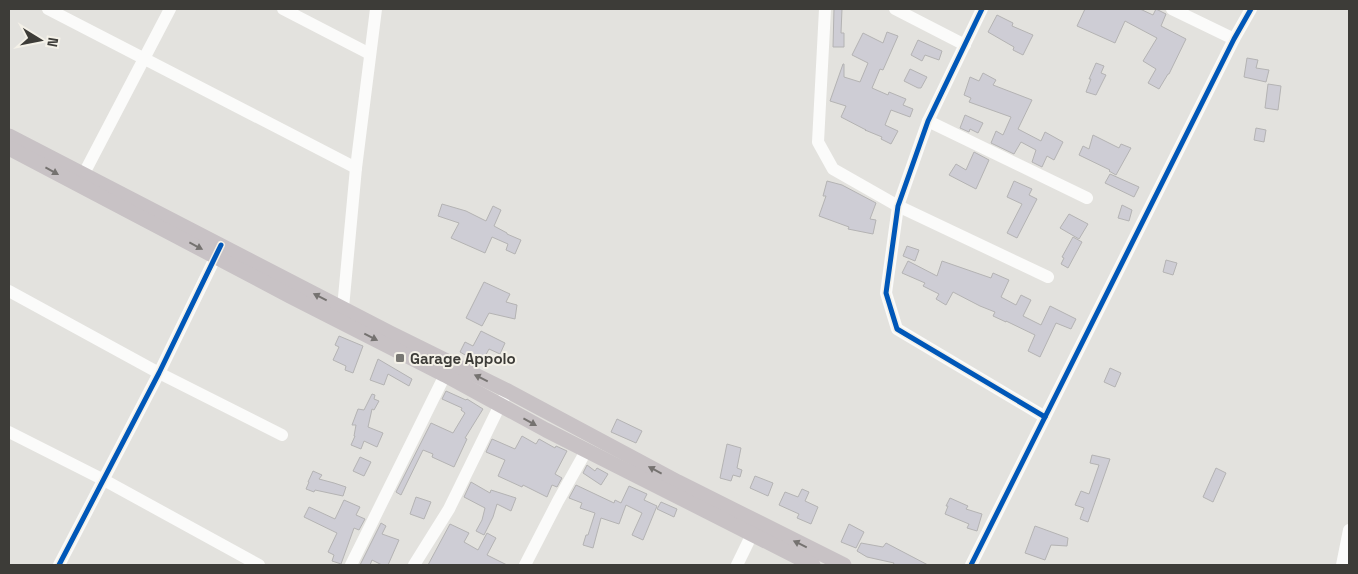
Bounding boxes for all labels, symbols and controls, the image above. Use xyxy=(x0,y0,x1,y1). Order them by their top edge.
north arrow xyxy=(15,15,65,65)
text: N xyxy=(43,36,62,48)
one-way arrow xyxy=(45,167,59,175)
one-way arrow xyxy=(189,242,203,250)
one-way arrow xyxy=(313,293,327,301)
one-way arrow xyxy=(364,333,378,341)
place label: Garage Appolo xyxy=(410,349,516,368)
marker: Garage Appolo xyxy=(394,352,406,364)
one-way arrow xyxy=(473,374,488,382)
one-way arrow xyxy=(523,418,537,426)
one-way arrow xyxy=(649,465,662,474)
one-way arrow xyxy=(793,540,807,548)

